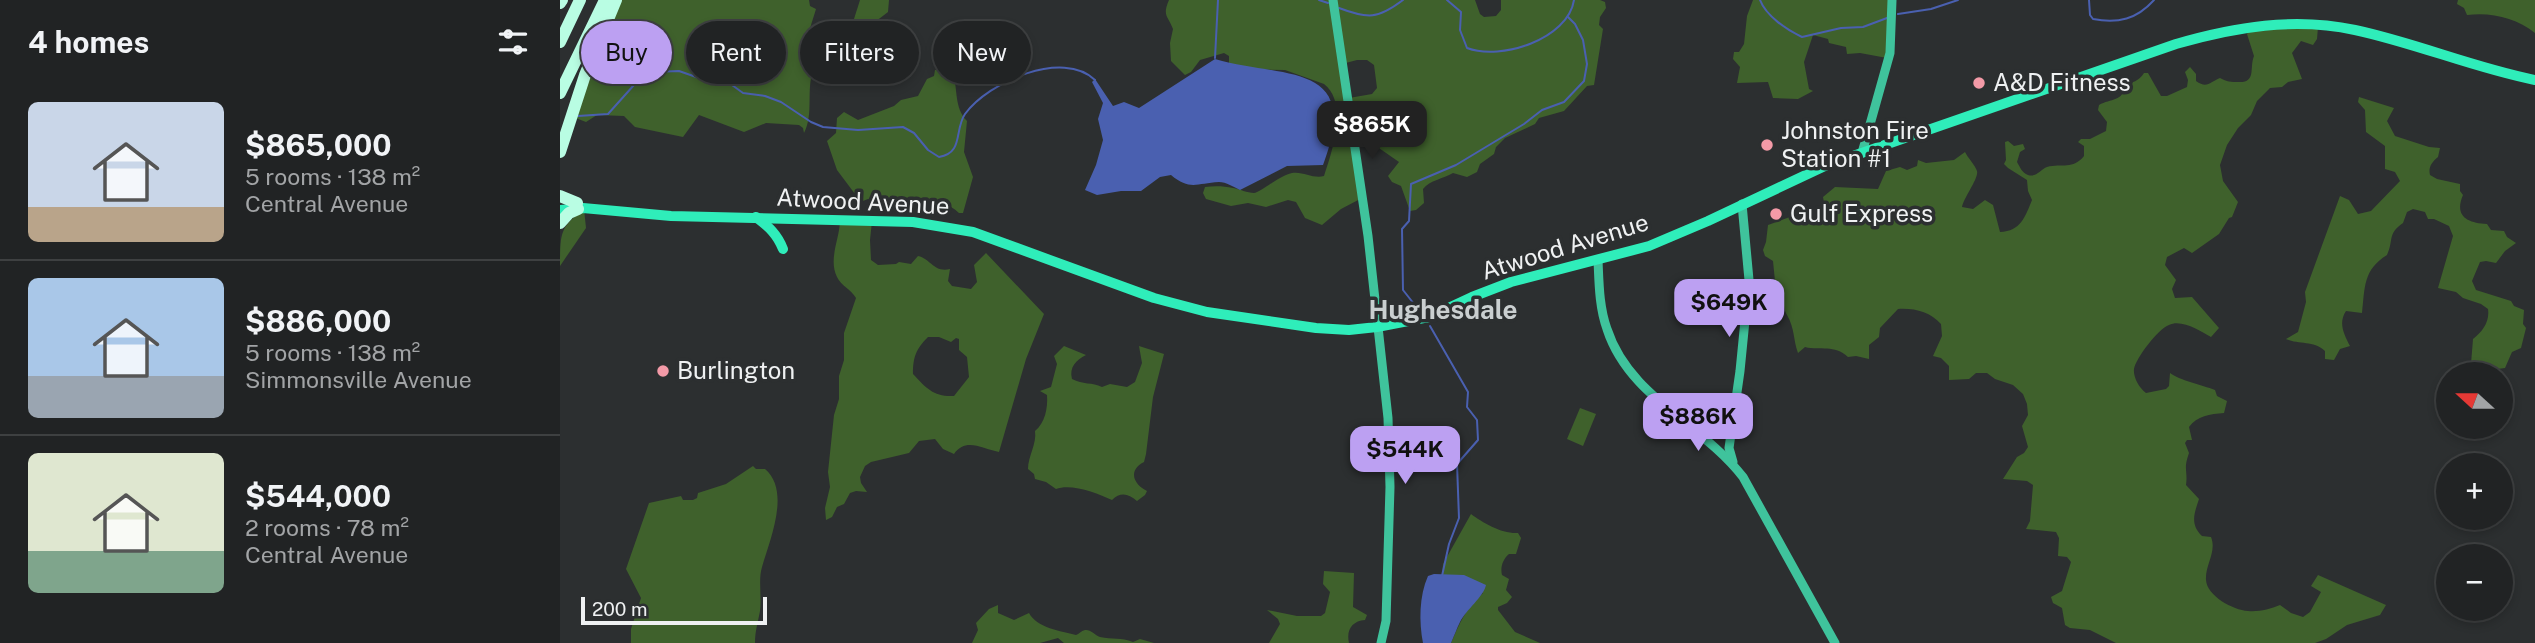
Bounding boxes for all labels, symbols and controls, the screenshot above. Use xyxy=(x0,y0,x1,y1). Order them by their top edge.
chip: Buy xyxy=(581,21,672,84)
chip: Rent xyxy=(686,21,786,84)
chip: Filters xyxy=(800,21,919,84)
chip: New xyxy=(933,21,1031,84)
icon: filters xyxy=(494,23,532,61)
text: 4 homes xyxy=(28,24,149,60)
place label: A&D Fitness xyxy=(1993,68,2131,96)
marker: A&D Fitness xyxy=(1971,75,1987,91)
pin: $865K xyxy=(1323,102,1421,161)
text: $865K xyxy=(1333,110,1411,137)
place label: Johnston Fire Station #1 xyxy=(1781,116,1929,172)
text: $865,000 xyxy=(245,127,392,163)
icon: home xyxy=(84,130,168,214)
marker: Johnston Fire Station #1 xyxy=(1759,137,1775,153)
text: 5 rooms · 138 m² xyxy=(245,163,420,190)
street label: Atwood Avenue xyxy=(776,182,950,220)
text: Central Avenue xyxy=(245,190,408,217)
place label: Gulf Express xyxy=(1790,199,1933,227)
marker: Gulf Express xyxy=(1768,206,1784,222)
street label: Atwood Avenue xyxy=(1478,207,1652,285)
pin: $649K xyxy=(1680,280,1778,339)
text: $649K xyxy=(1690,288,1768,315)
district label: Hughesdale xyxy=(1368,294,1518,325)
text: $886,000 xyxy=(245,303,391,339)
icon: home xyxy=(84,306,168,390)
text: 5 rooms · 138 m² xyxy=(245,339,420,366)
place label: Burlington xyxy=(677,356,795,384)
north arrow xyxy=(2436,362,2513,439)
map controls xyxy=(2436,362,2513,621)
marker: Burlington xyxy=(655,363,671,379)
text: Simmonsville Avenue xyxy=(245,366,472,393)
pin: $886K xyxy=(1649,393,1747,453)
text: $886K xyxy=(1659,402,1737,429)
pin: $544K xyxy=(1356,426,1454,486)
text: $544K xyxy=(1366,435,1444,462)
button: + xyxy=(2436,453,2513,530)
text: $544,000 xyxy=(245,478,391,514)
icon: home xyxy=(84,481,168,565)
text: 2 rooms · 78 m² xyxy=(245,514,409,541)
text: Central Avenue xyxy=(245,541,408,568)
button: − xyxy=(2436,544,2513,621)
scale bar xyxy=(581,594,766,626)
text: 200 m xyxy=(592,598,648,620)

